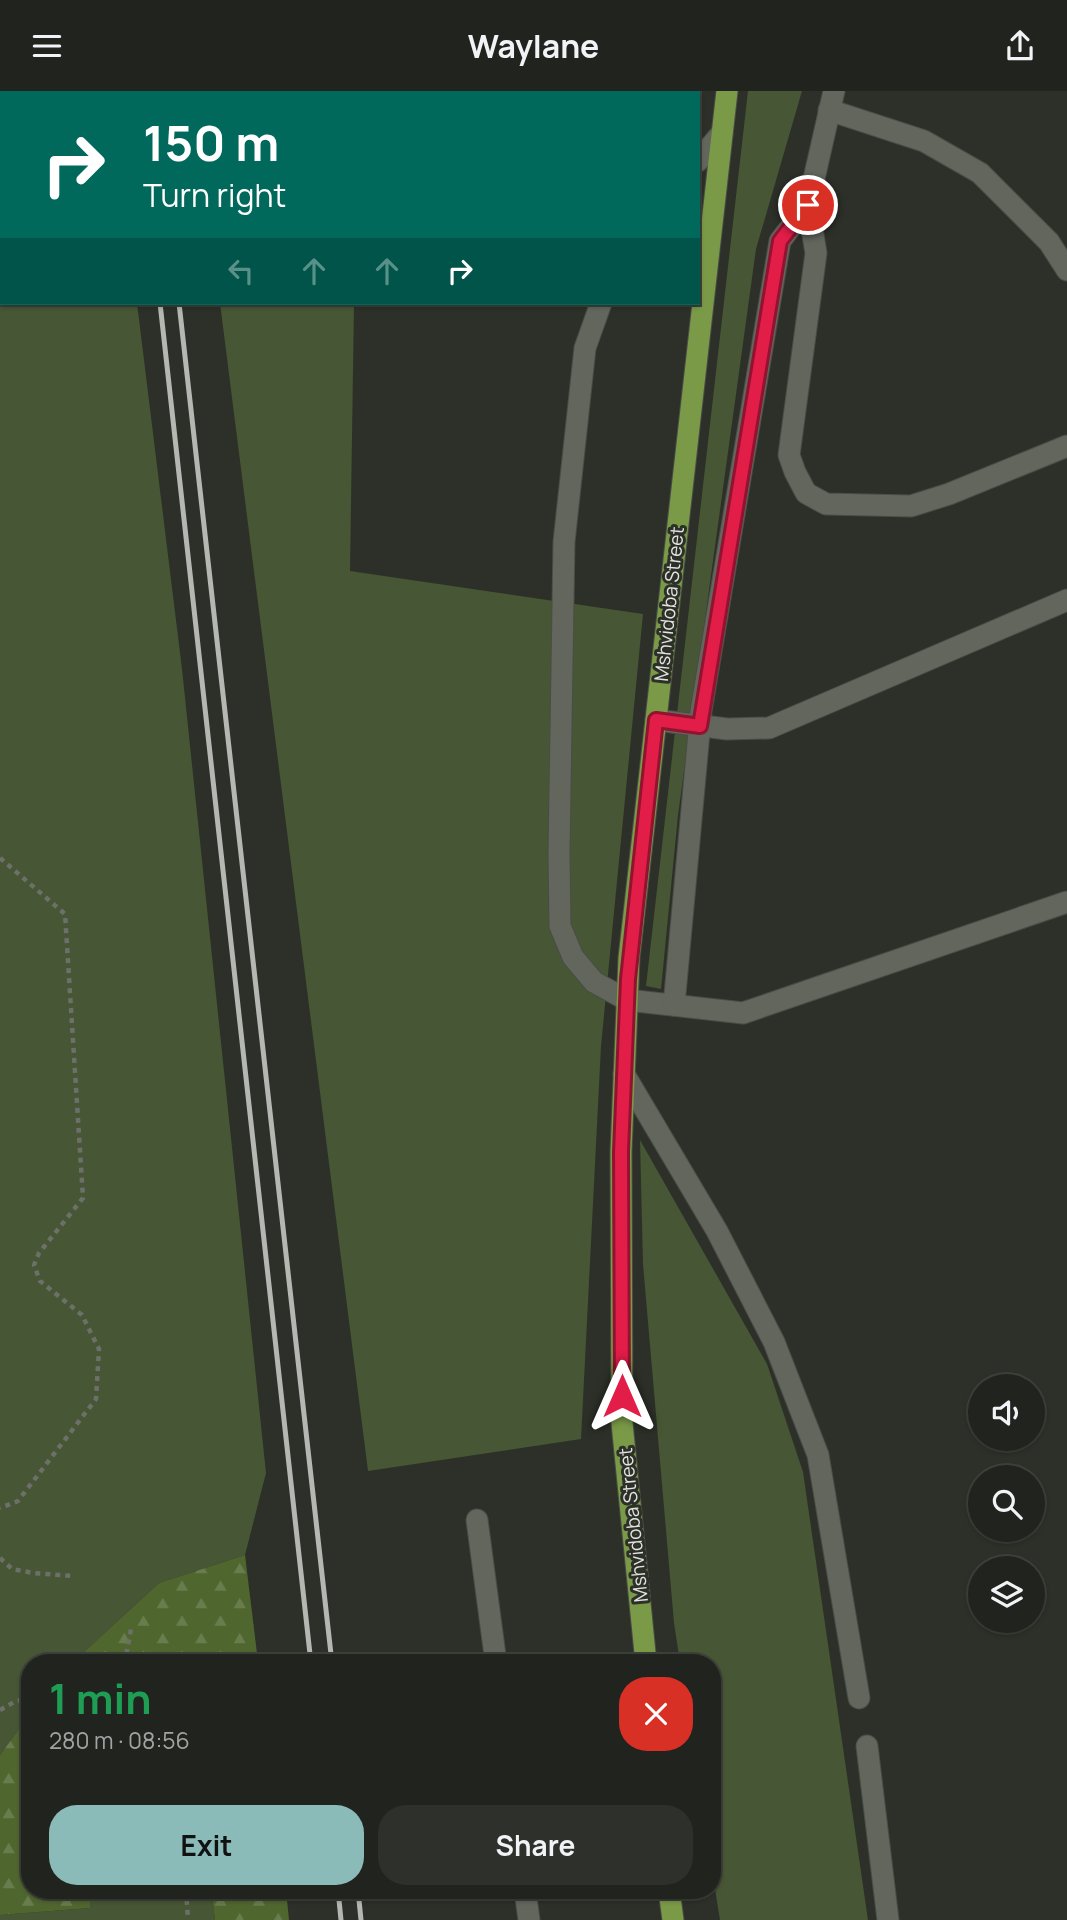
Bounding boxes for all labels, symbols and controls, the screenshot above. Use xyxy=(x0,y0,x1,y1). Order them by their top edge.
text: Waylane xyxy=(468,24,599,68)
icon: menu xyxy=(28,27,66,65)
icon: share xyxy=(1001,27,1039,65)
text: 150 m xyxy=(143,109,279,176)
icon: right xyxy=(28,119,119,210)
text: Turn right xyxy=(143,173,286,217)
pin xyxy=(778,175,838,235)
icon: arrive xyxy=(789,186,827,224)
icon: left xyxy=(222,252,260,290)
icon: ahead xyxy=(295,252,333,290)
icon: ahead xyxy=(368,252,406,290)
icon: right xyxy=(441,252,479,290)
street label: Mshvidoba Street xyxy=(648,525,690,683)
position arrow xyxy=(585,1359,659,1433)
map controls xyxy=(968,1374,1045,1633)
button: sound xyxy=(968,1374,1045,1451)
street label: Mshvidoba Street xyxy=(612,1446,654,1604)
button: search xyxy=(968,1465,1045,1542)
button: layers xyxy=(968,1556,1045,1633)
text: 1 min xyxy=(49,1669,152,1727)
button: close xyxy=(619,1677,693,1751)
text: 280 m · 08:56 xyxy=(49,1724,190,1756)
button: Exit xyxy=(49,1805,364,1885)
button: Share xyxy=(378,1805,693,1885)

